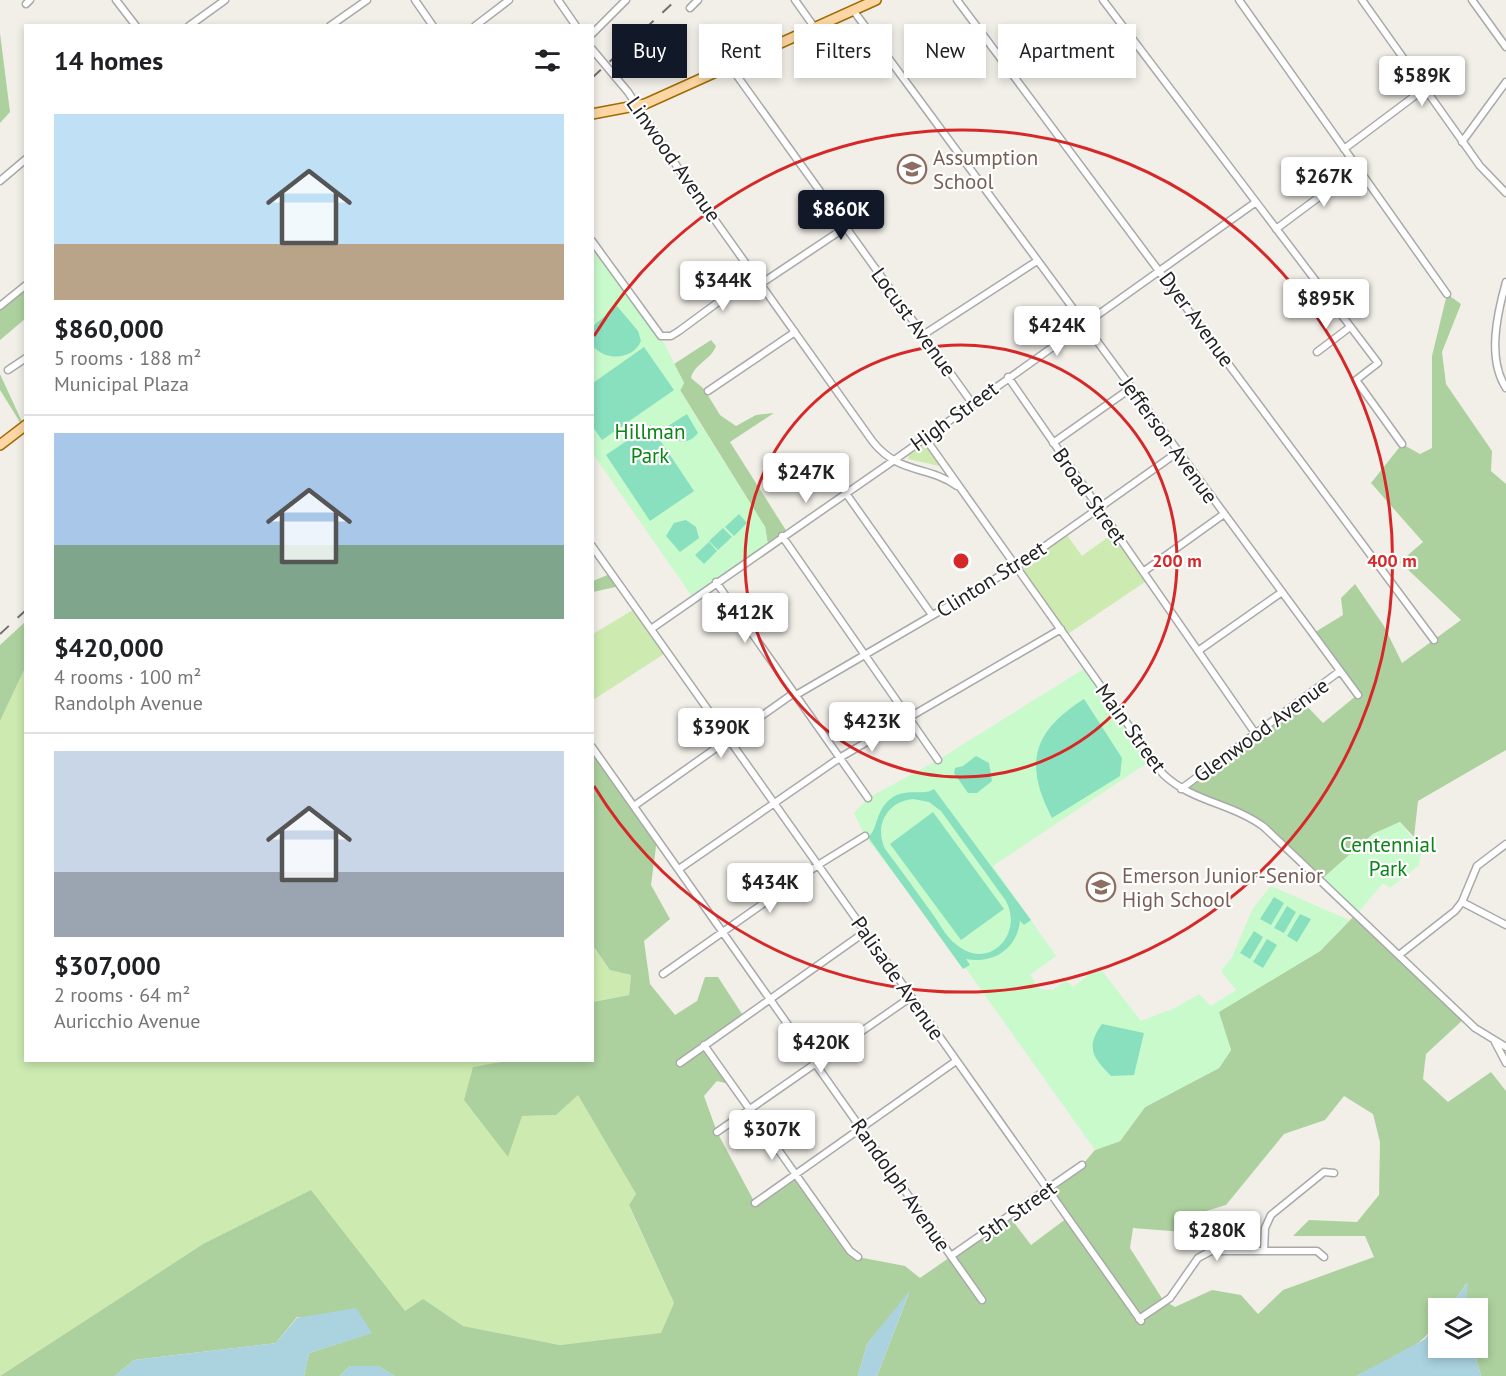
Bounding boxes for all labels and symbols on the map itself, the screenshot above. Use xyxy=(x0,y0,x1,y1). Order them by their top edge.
pin: $589K xyxy=(1380,56,1464,107)
street label: Linwood Avenue xyxy=(621,91,727,227)
place label: Assumption School xyxy=(933,144,1038,195)
school or university icon: Assumption School xyxy=(896,153,928,185)
pin: $267K xyxy=(1282,157,1366,208)
pin: $860K xyxy=(799,190,883,241)
pin: $344K xyxy=(681,261,765,312)
street label: Locust Avenue xyxy=(865,262,963,382)
street label: Dyer Avenue xyxy=(1153,266,1241,372)
pin: $895K xyxy=(1284,279,1368,330)
pin: $424K xyxy=(1015,306,1099,357)
street label: Jefferson Avenue xyxy=(1113,371,1224,509)
street label: High Street xyxy=(905,375,1003,457)
park label: Hillman Park xyxy=(615,418,685,469)
street label: Broad Street xyxy=(1047,443,1133,549)
pin: $247K xyxy=(764,453,848,504)
street label: Clinton Street xyxy=(931,535,1051,623)
text: 200 m xyxy=(1152,549,1202,572)
text: 400 m xyxy=(1367,549,1417,572)
centre of rings xyxy=(951,551,971,571)
pin: $412K xyxy=(703,593,787,644)
street label: Glenwood Avenue xyxy=(1188,672,1334,788)
street label: Main Street xyxy=(1090,678,1172,778)
pin: $423K xyxy=(830,702,914,753)
pin: $390K xyxy=(679,708,763,759)
park label: Centennial Park xyxy=(1340,831,1436,882)
place label: Emerson Junior-Senior High School xyxy=(1122,862,1323,913)
pin: $434K xyxy=(728,863,812,914)
school or university icon: Emerson Junior-Senior High School xyxy=(1085,871,1117,903)
street label: Palisade Avenue xyxy=(845,911,951,1045)
pin: $420K xyxy=(779,1023,863,1074)
pin: $307K xyxy=(730,1110,814,1161)
street label: Randolph Avenue xyxy=(845,1113,957,1257)
street label: 5th Street xyxy=(973,1174,1061,1248)
pin: $280K xyxy=(1175,1211,1259,1262)

